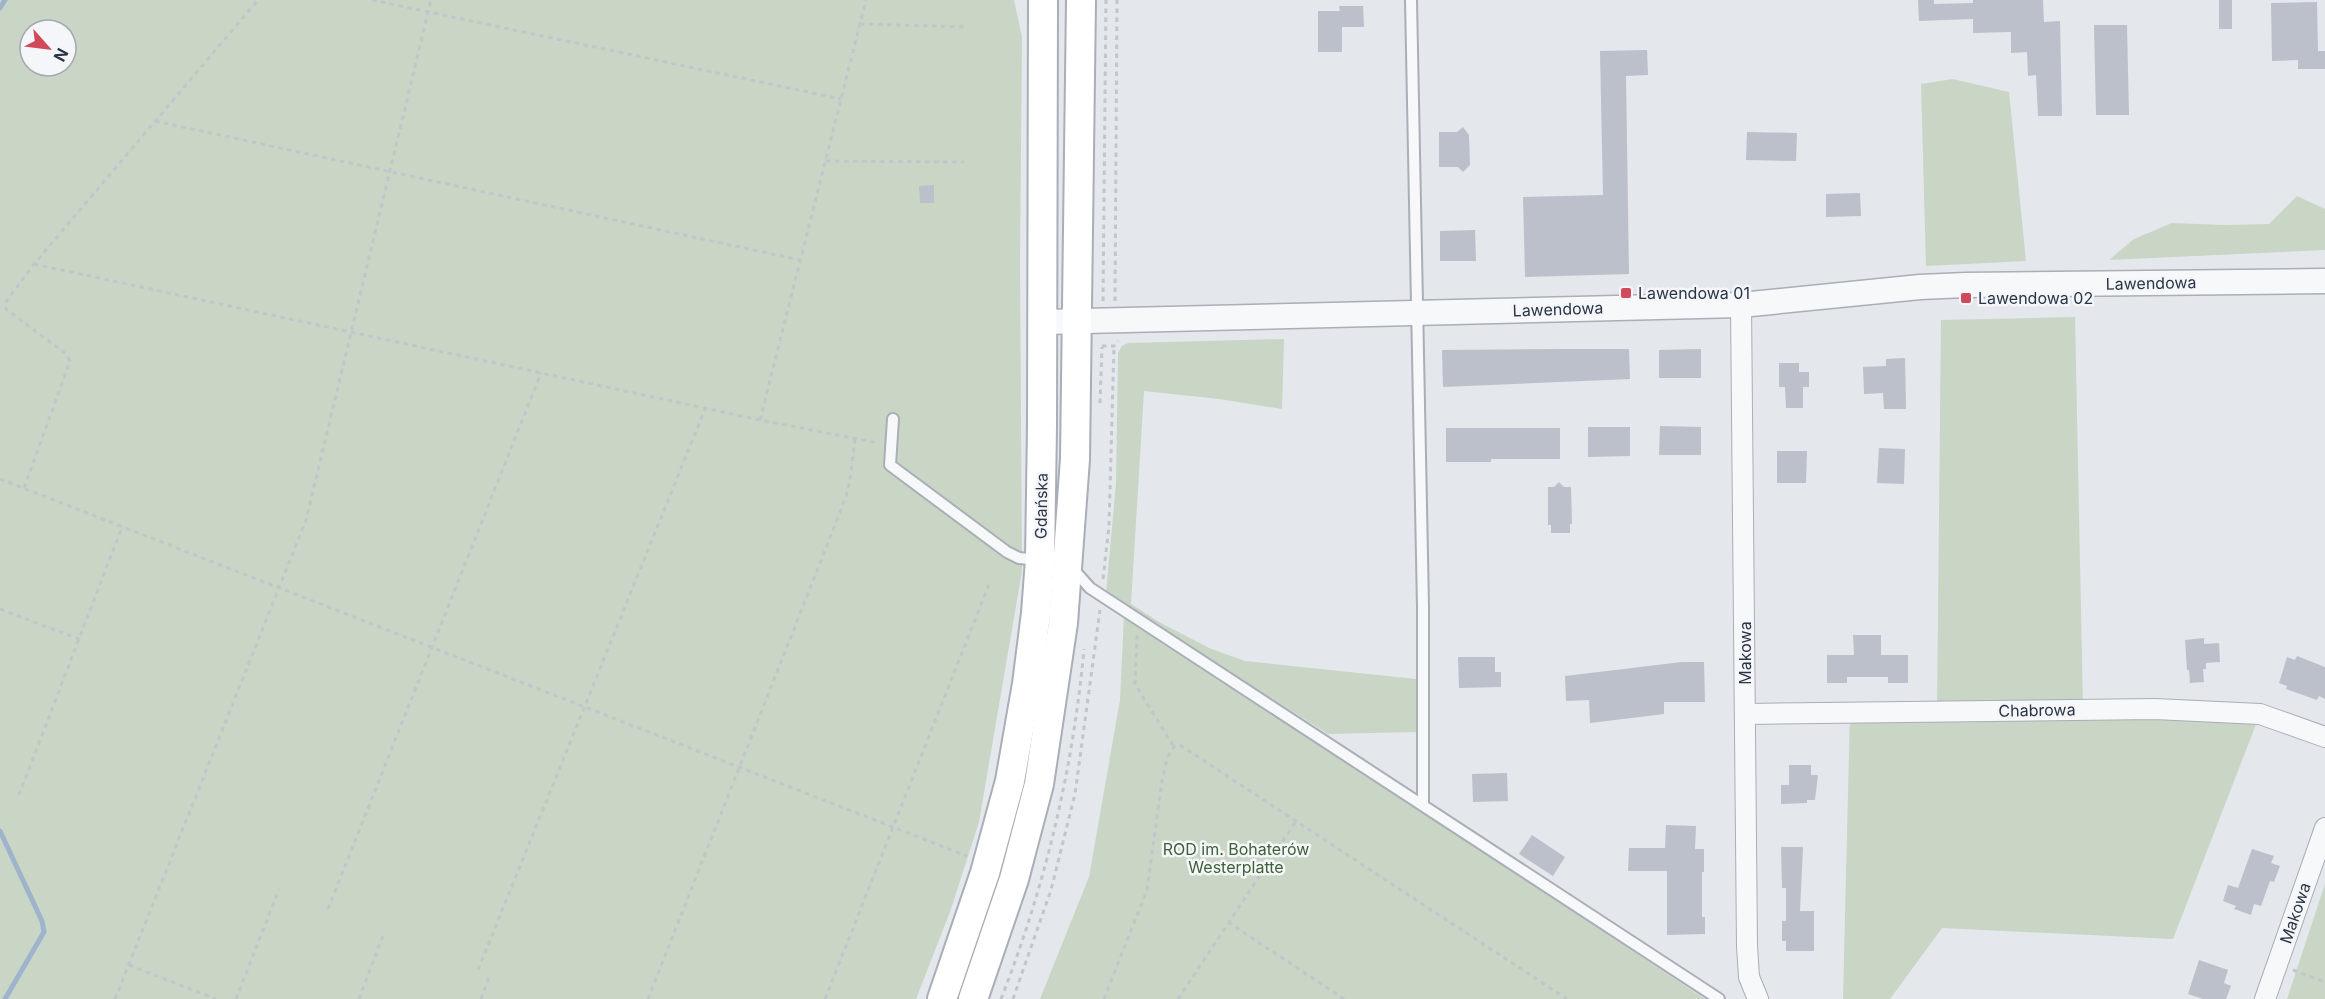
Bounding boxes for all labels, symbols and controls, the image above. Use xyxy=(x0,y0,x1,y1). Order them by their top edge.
north arrow xyxy=(18,18,78,78)
text: N xyxy=(50,45,73,65)
street label: Lawendowa xyxy=(2105,272,2197,294)
place label: Lawendowa 01 xyxy=(1638,283,1750,303)
marker: Lawendowa 01 xyxy=(1619,286,1633,300)
place label: Lawendowa 02 xyxy=(1978,288,2093,308)
marker: Lawendowa 02 xyxy=(1959,291,1973,305)
street label: Lawendowa xyxy=(1512,297,1604,321)
street label: Gdańska xyxy=(1030,473,1052,539)
street label: Makowa xyxy=(1735,621,1755,685)
street label: Chabrowa xyxy=(1998,699,2076,721)
park label: ROD im. Bohaterów Westerplatte xyxy=(1163,839,1309,877)
street label: Makowa xyxy=(2275,880,2315,946)

